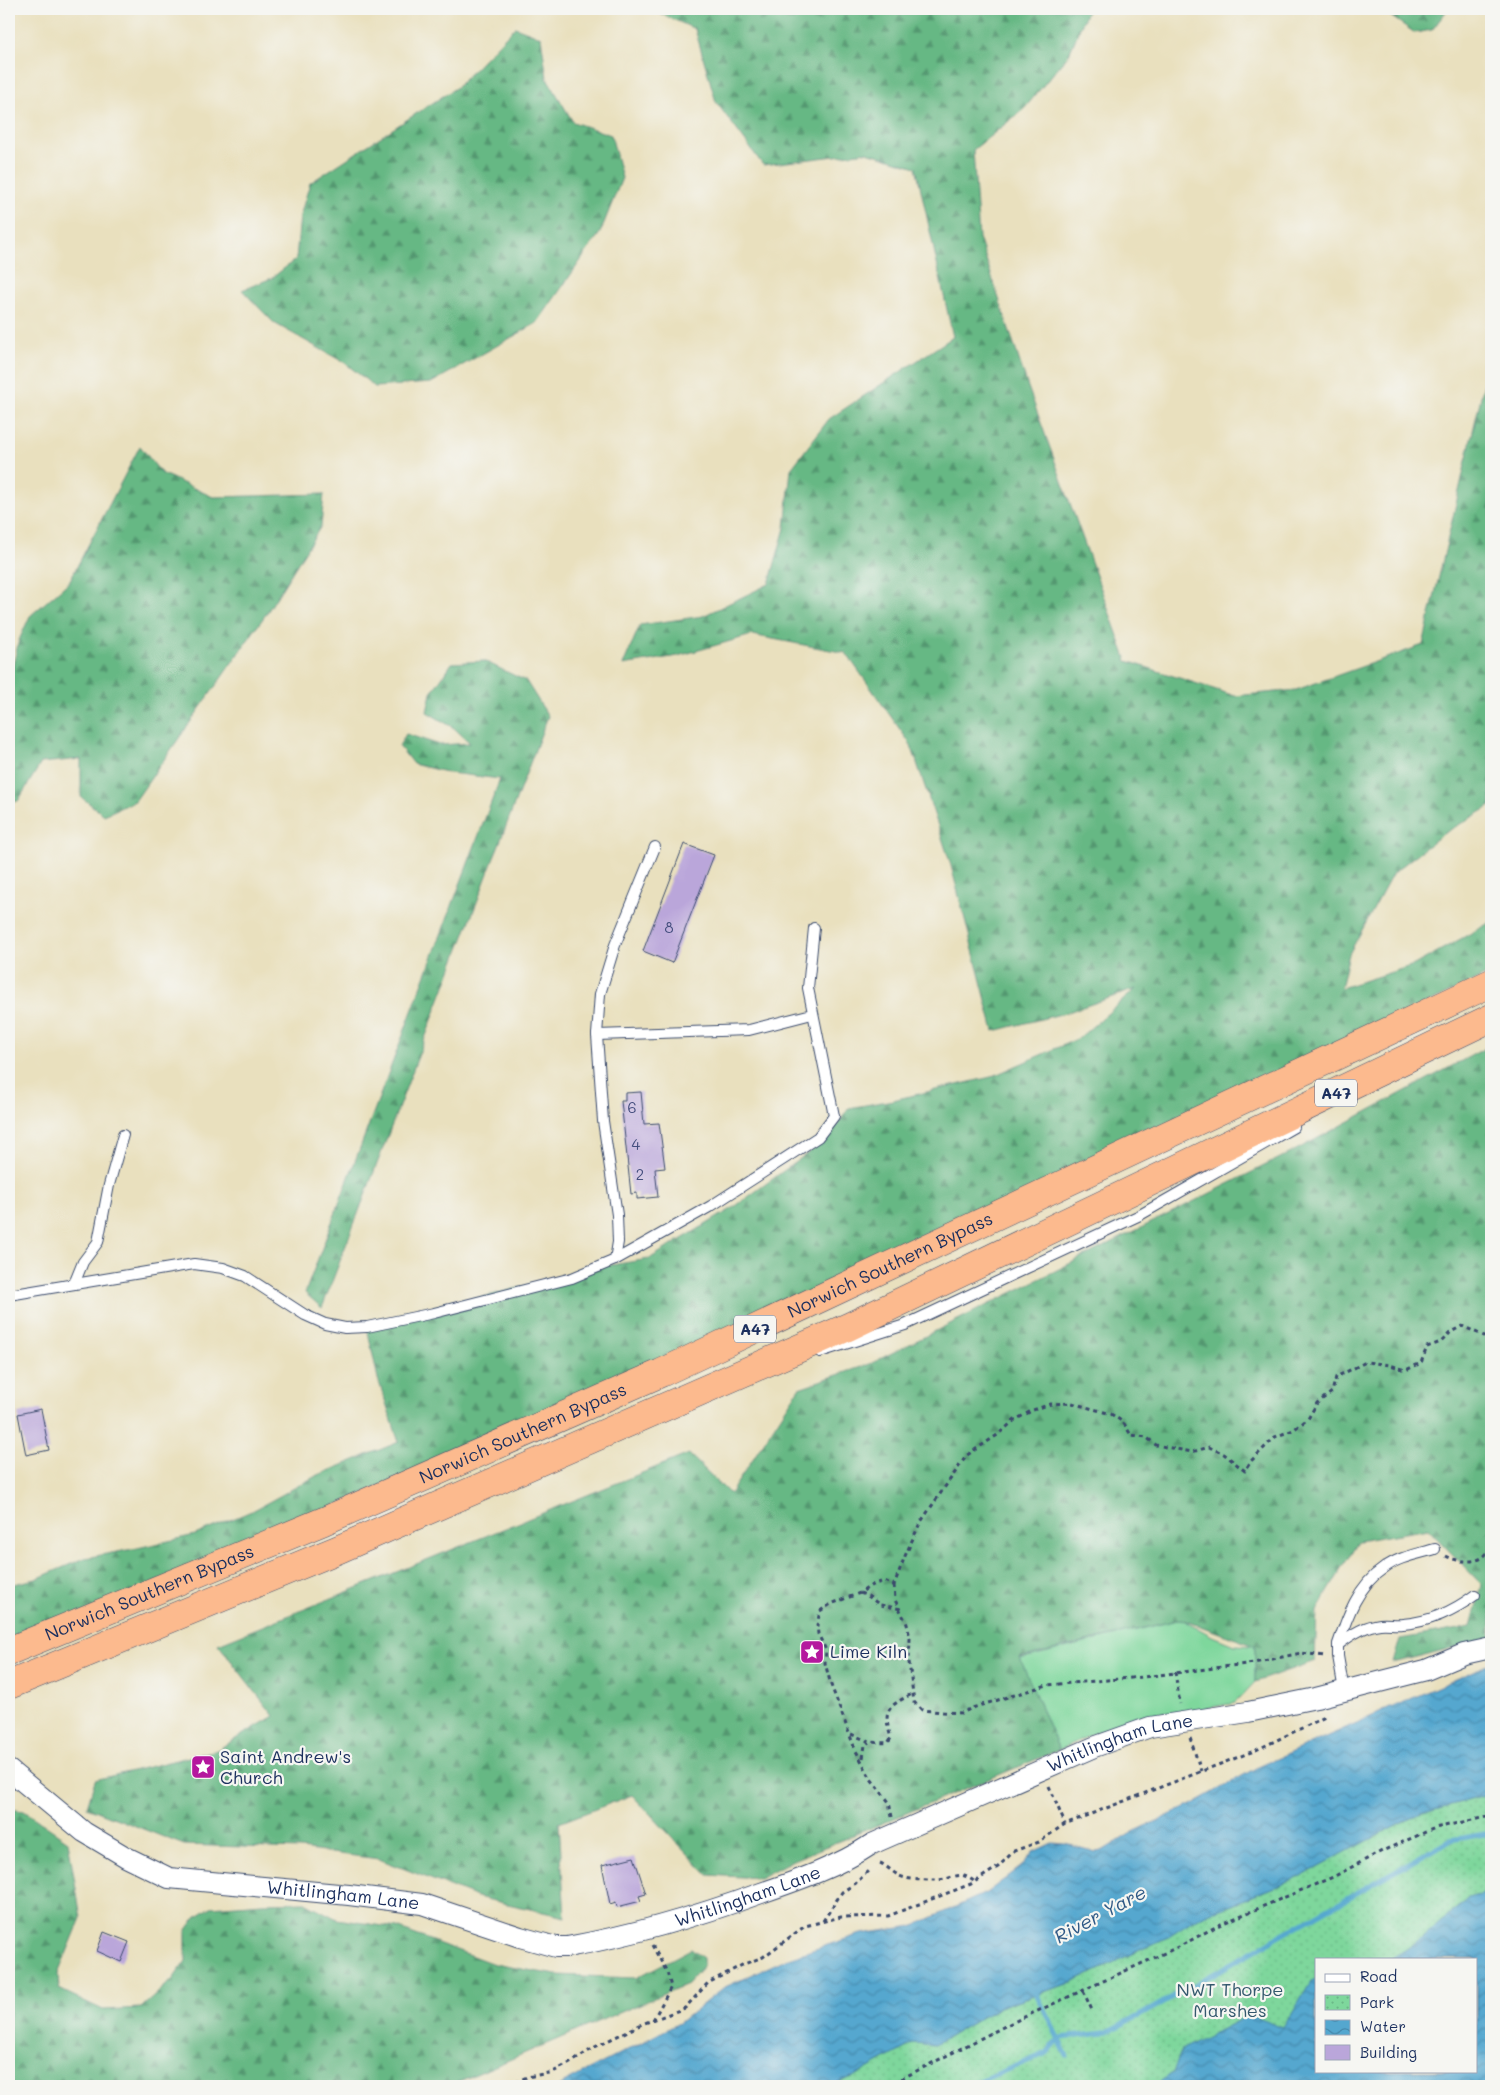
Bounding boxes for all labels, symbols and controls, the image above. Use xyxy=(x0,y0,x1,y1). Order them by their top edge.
house number: 8 xyxy=(664,917,674,937)
road number: A47 xyxy=(1315,1080,1357,1106)
house number: 6 xyxy=(627,1097,637,1117)
house number: 4 xyxy=(632,1134,641,1154)
house number: 2 xyxy=(636,1164,644,1184)
street label: Norwich Southern Bypass xyxy=(783,1206,996,1323)
road number: A47 xyxy=(734,1316,776,1342)
street label: Norwich Southern Bypass xyxy=(415,1377,630,1489)
street label: Norwich Southern Bypass xyxy=(41,1538,257,1646)
place icon: Lime Kiln xyxy=(799,1639,825,1665)
place label: Lime Kiln xyxy=(830,1639,907,1663)
street label: Whitlingham Lane xyxy=(1043,1708,1195,1777)
place label: Saint Andrew's Church xyxy=(220,1744,351,1789)
place icon: Saint Andrew's Church xyxy=(190,1754,216,1780)
street label: Whitlingham Lane xyxy=(671,1859,824,1932)
street label: Whitlingham Lane xyxy=(266,1874,421,1915)
water label: River Yare xyxy=(1049,1879,1150,1948)
legend xyxy=(1315,1958,1478,2072)
text: Road xyxy=(1360,1966,1397,1986)
park label: NWT Thorpe Marshes xyxy=(1176,1977,1284,2022)
text: Park xyxy=(1360,1992,1394,2012)
text: Water xyxy=(1360,2016,1406,2036)
text: Building xyxy=(1360,2042,1417,2062)

